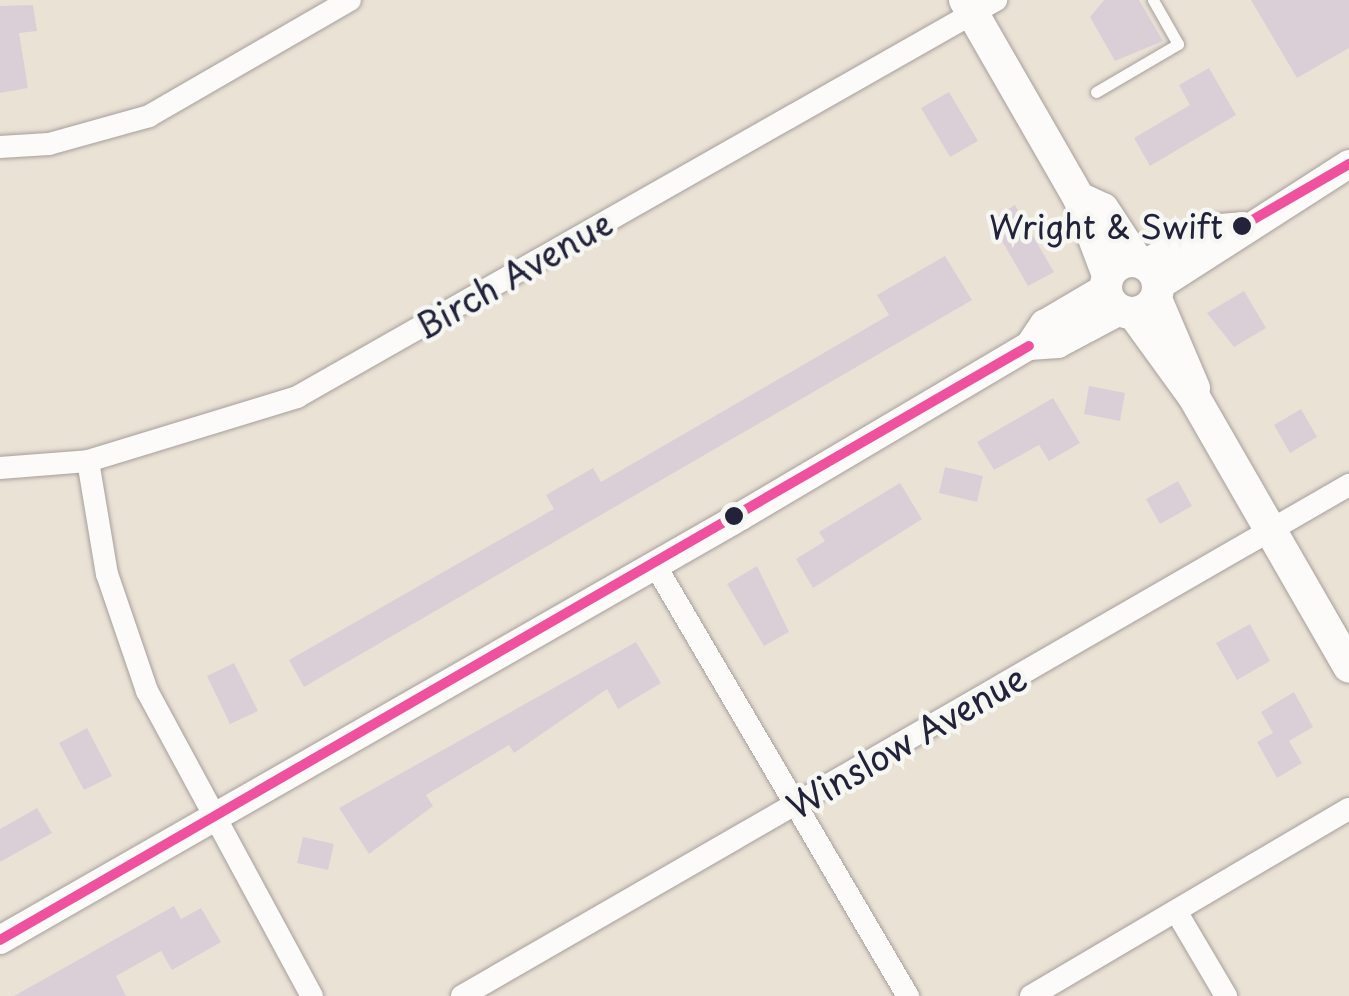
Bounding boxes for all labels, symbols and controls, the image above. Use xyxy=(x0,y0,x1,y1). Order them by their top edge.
street label: Birch Avenue xyxy=(407,201,619,347)
place label: Wright & Swift xyxy=(988,207,1223,245)
marker: Wright & Swift xyxy=(1232,216,1252,236)
unlabelled marker xyxy=(724,506,744,526)
street label: Winslow Avenue xyxy=(779,655,1033,827)

